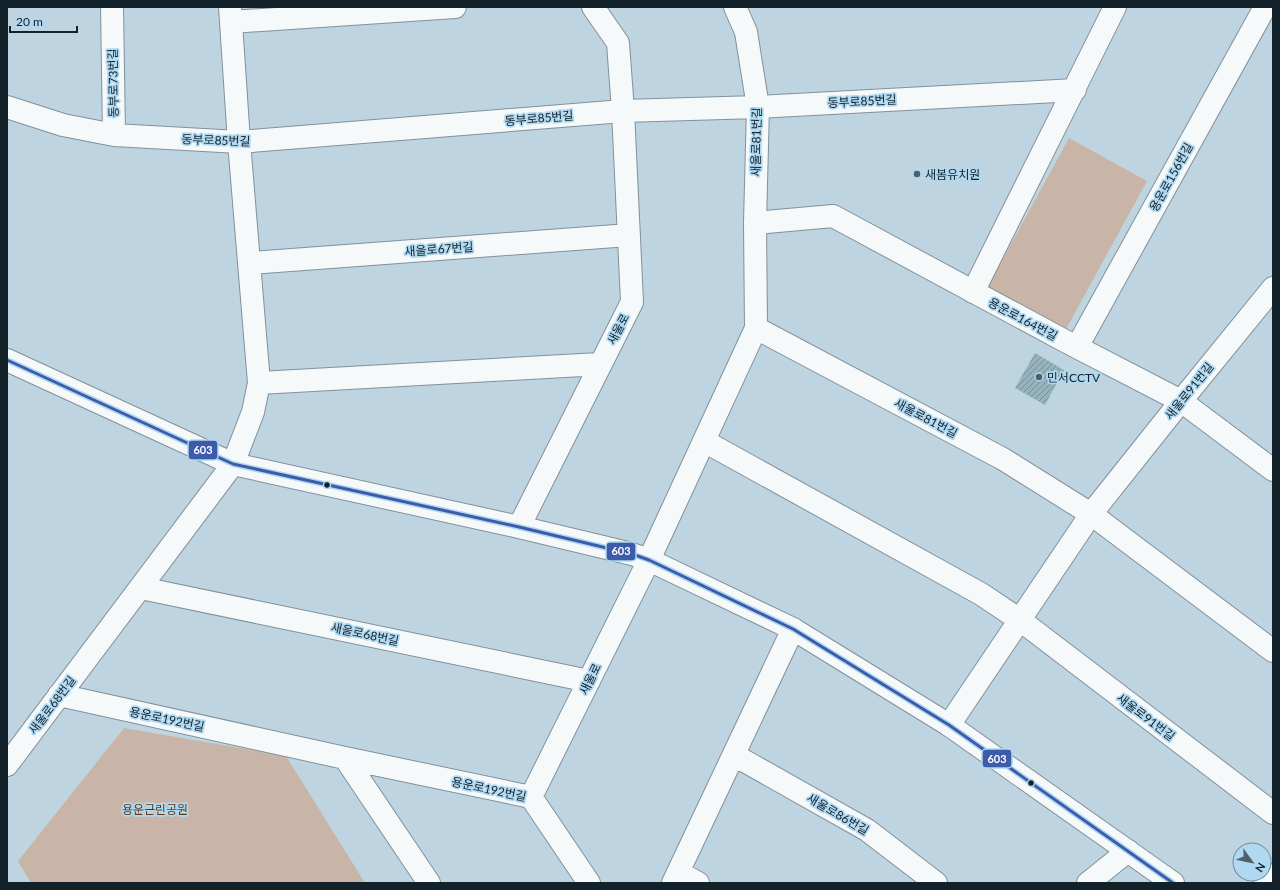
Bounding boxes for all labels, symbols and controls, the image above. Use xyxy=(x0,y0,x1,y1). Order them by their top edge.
scale bar xyxy=(10,8,77,34)
text: 20 m xyxy=(16,14,43,29)
street label: 동부로73번길 xyxy=(105,48,121,118)
street label: 동부로85번길 xyxy=(827,92,897,110)
street label: 새울로81번길 xyxy=(748,107,764,177)
street label: 동부로85번길 xyxy=(504,108,574,128)
street label: 동부로85번길 xyxy=(181,131,251,149)
street label: 용운로156번길 xyxy=(1146,140,1196,214)
place label: 새봄유치원 xyxy=(925,167,980,182)
marker: 새봄유치원 xyxy=(912,169,922,179)
street label: 새울로67번길 xyxy=(404,239,474,259)
street label: 용운로164번길 xyxy=(986,295,1060,343)
street label: 새울로 xyxy=(604,311,632,347)
street label: 새울로91번길 xyxy=(1161,359,1217,423)
place label: 민서CCTV xyxy=(1047,370,1101,385)
marker: 민서CCTV xyxy=(1034,372,1044,382)
street label: 새울로81번길 xyxy=(892,395,960,441)
line badge: 603 xyxy=(188,440,218,460)
text: 603 xyxy=(193,443,213,456)
unlabelled marker xyxy=(322,480,332,490)
line badge: 603 xyxy=(606,542,636,561)
text: 603 xyxy=(611,544,631,557)
street label: 새울로68번길 xyxy=(330,619,400,649)
street label: 새울로 xyxy=(576,661,604,697)
street label: 새울로68번길 xyxy=(25,673,79,737)
street label: 새울로91번길 xyxy=(1114,690,1178,744)
street label: 용운로192번길 xyxy=(128,704,206,734)
line badge: 603 xyxy=(982,749,1012,768)
text: 603 xyxy=(987,752,1007,765)
street label: 용운로192번길 xyxy=(450,774,528,804)
unlabelled marker xyxy=(1026,778,1036,788)
street label: 새울로86번길 xyxy=(804,790,872,838)
park label: 용운근린공원 xyxy=(122,802,188,817)
north arrow xyxy=(1232,842,1272,882)
text: N xyxy=(1253,861,1269,875)

